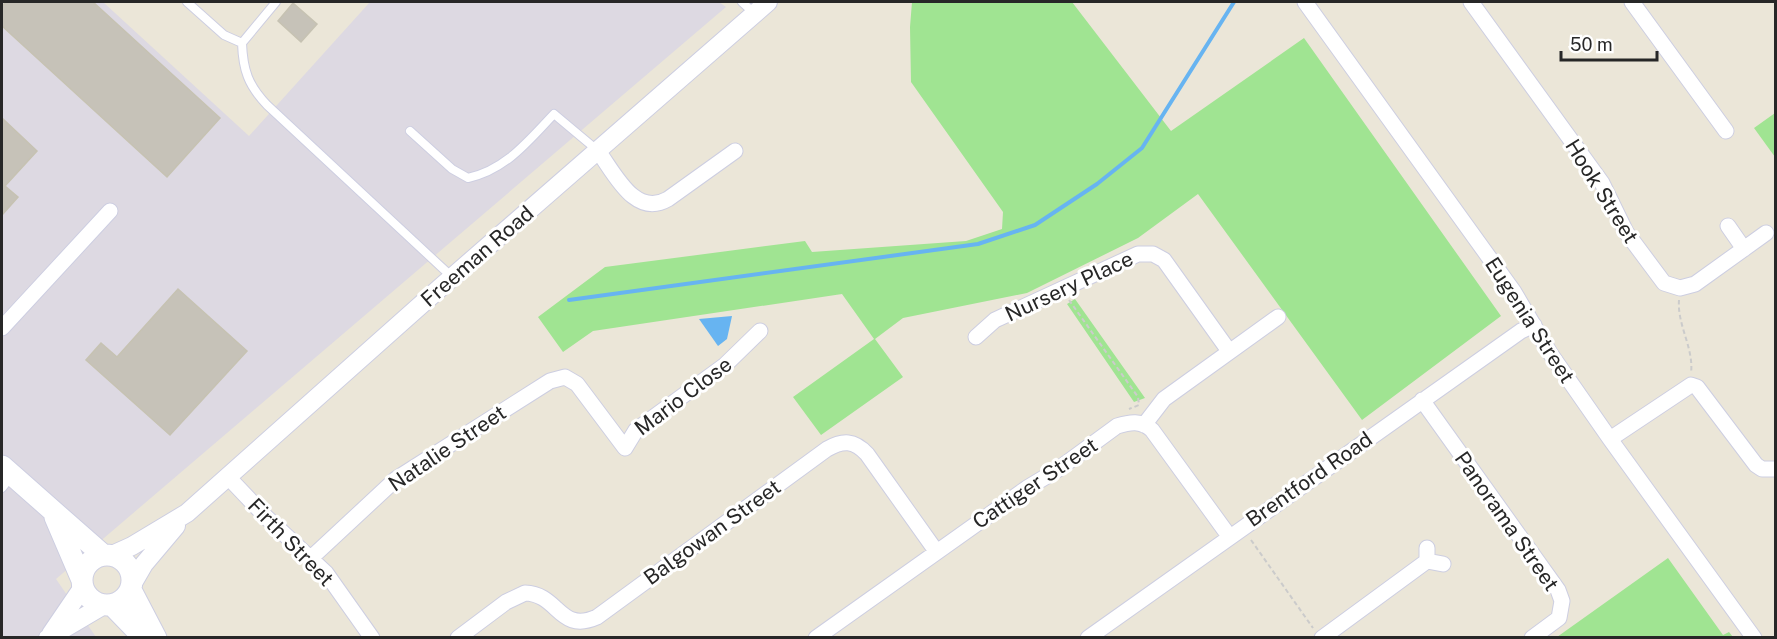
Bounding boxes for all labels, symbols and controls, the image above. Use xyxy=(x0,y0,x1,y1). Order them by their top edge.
scale bar xyxy=(1561,24,1657,62)
text: 50 m xyxy=(1570,34,1613,55)
street label: Hook Street xyxy=(1560,134,1644,248)
street label: Freeman Road xyxy=(416,200,538,312)
street label: Nursery Place xyxy=(1001,245,1137,327)
street label: Eugenia Street xyxy=(1480,252,1580,388)
street label: Mario Close xyxy=(630,351,736,441)
street label: Natalie Street xyxy=(384,400,510,496)
street label: Brentford Road xyxy=(1241,426,1377,532)
street label: Cattiger Street xyxy=(968,432,1102,534)
street label: Panorama Street xyxy=(1450,446,1564,596)
street label: Balgowan Street xyxy=(639,474,785,590)
street label: Firth Street xyxy=(243,493,339,591)

